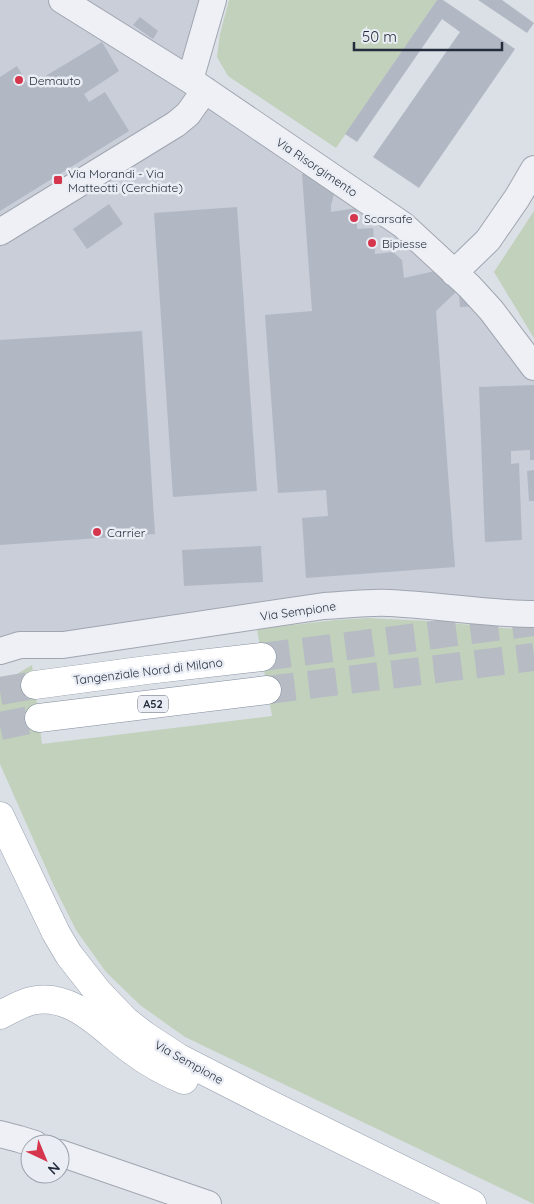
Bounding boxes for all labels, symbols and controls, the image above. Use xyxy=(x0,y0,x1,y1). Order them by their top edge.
scale bar xyxy=(354,20,502,52)
text: 50 m xyxy=(362,27,397,46)
place label: Demauto xyxy=(29,73,81,88)
marker: Demauto xyxy=(13,74,25,86)
street label: Via Risorgimento xyxy=(273,134,361,200)
place label: Via Morandi - Via Matteotti (Cerchiate) xyxy=(68,166,183,195)
marker: Via Morandi - Via Matteotti (Cerchiate) xyxy=(52,174,64,186)
place label: Scarsafe xyxy=(364,211,413,226)
marker: Scarsafe xyxy=(348,212,360,224)
place label: Bipiesse xyxy=(382,236,427,251)
marker: Bipiesse xyxy=(366,237,378,249)
place label: Carrier xyxy=(107,525,146,540)
marker: Carrier xyxy=(91,526,103,538)
street label: Via Sempione xyxy=(259,598,337,624)
street label: Tangenziale Nord di Milano xyxy=(73,654,223,688)
road number: A52 xyxy=(138,696,168,712)
street label: Via Sempione xyxy=(152,1037,226,1087)
north arrow xyxy=(20,1134,70,1184)
text: N xyxy=(44,1158,64,1178)

